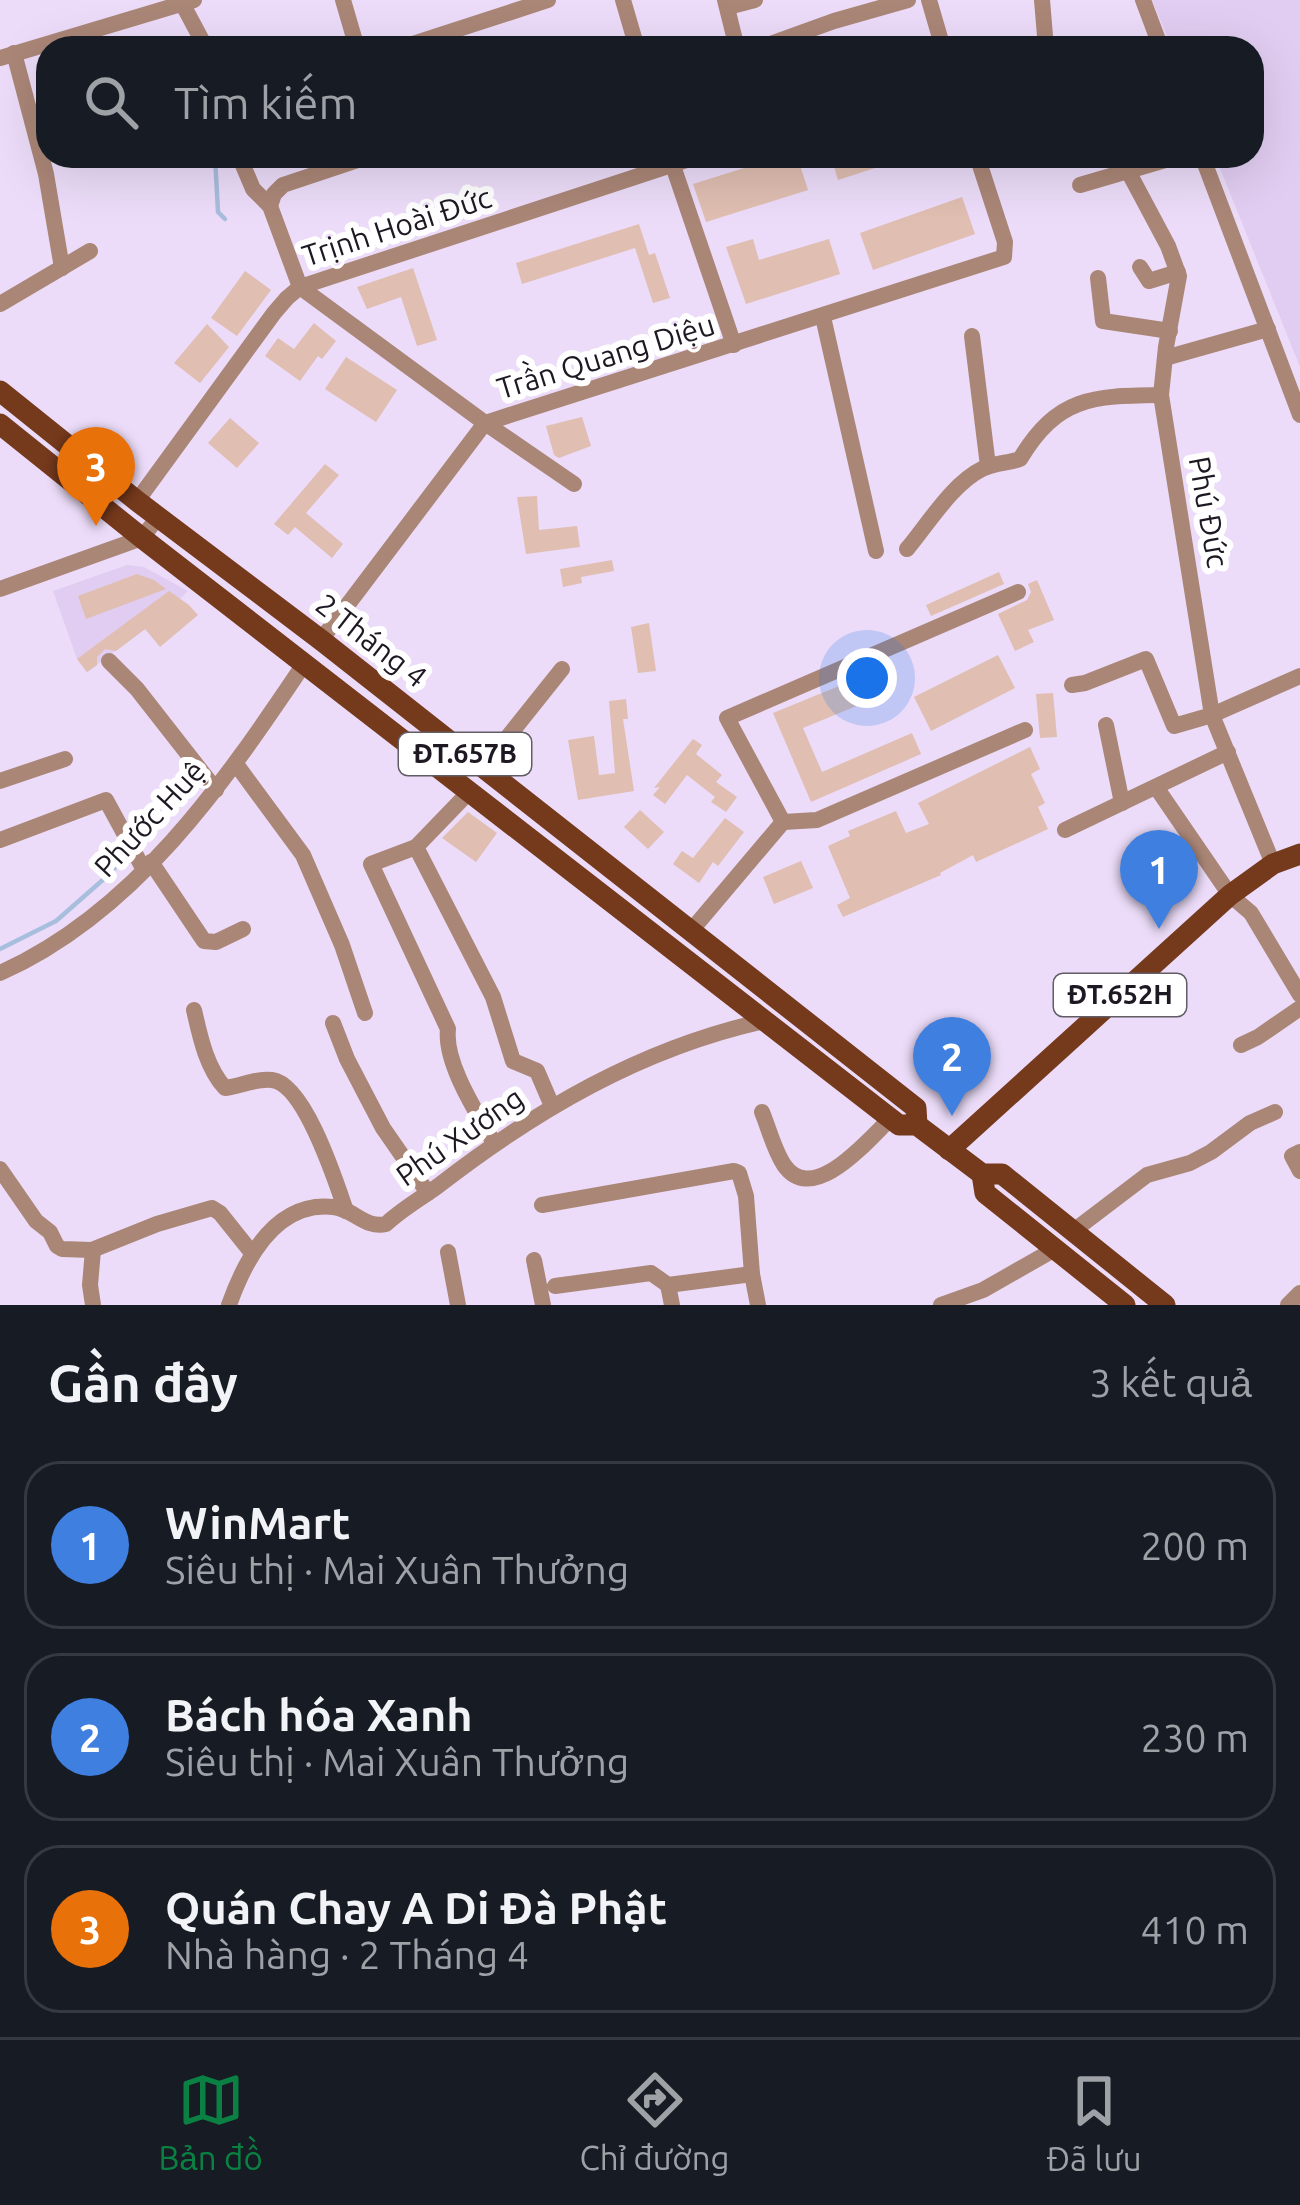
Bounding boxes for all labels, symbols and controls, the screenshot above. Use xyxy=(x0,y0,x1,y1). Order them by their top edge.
search box xyxy=(36,36,1264,168)
icon: search xyxy=(78,69,144,135)
text: Tìm kiếm xyxy=(174,77,357,128)
street label: Trịnh Hoài Đức xyxy=(298,179,496,273)
street label: Trần Quang Diệu xyxy=(492,304,719,405)
pin: 3 xyxy=(57,427,135,526)
street label: Phú Đức xyxy=(1182,454,1235,570)
street label: 2 Tháng 4 xyxy=(309,586,434,694)
your location xyxy=(837,648,897,708)
road number: ĐT.657B xyxy=(399,733,531,775)
street label: Phước Huệ xyxy=(87,753,211,883)
pin: 1 xyxy=(1120,830,1198,929)
road number: ĐT.652H xyxy=(1054,974,1186,1016)
pin: 2 xyxy=(913,1017,991,1116)
street label: Phú Xương xyxy=(389,1080,529,1192)
text: Gần đây xyxy=(48,1354,238,1412)
text: 3 kết quả xyxy=(1089,1361,1252,1404)
text: WinMart xyxy=(165,1497,350,1548)
text: 1 xyxy=(79,1524,101,1567)
text: 200 m xyxy=(1140,1524,1249,1567)
text: Siêu thị · Mai Xuân Thưởng xyxy=(165,1548,629,1591)
text: Bách hóa Xanh xyxy=(165,1689,473,1740)
text: 2 xyxy=(79,1716,101,1759)
text: 230 m xyxy=(1140,1716,1249,1759)
text: Siêu thị · Mai Xuân Thưởng xyxy=(165,1740,629,1783)
text: Quán Chay A Di Đà Phật xyxy=(165,1882,667,1933)
text: 3 xyxy=(79,1908,101,1951)
text: 410 m xyxy=(1140,1908,1249,1951)
text: Nhà hàng · 2 Tháng 4 xyxy=(165,1933,529,1976)
tab: Bản đồ xyxy=(158,2067,263,2178)
tab: Chỉ đường xyxy=(580,2067,730,2178)
tab: Đã lưu xyxy=(1046,2068,1142,2177)

